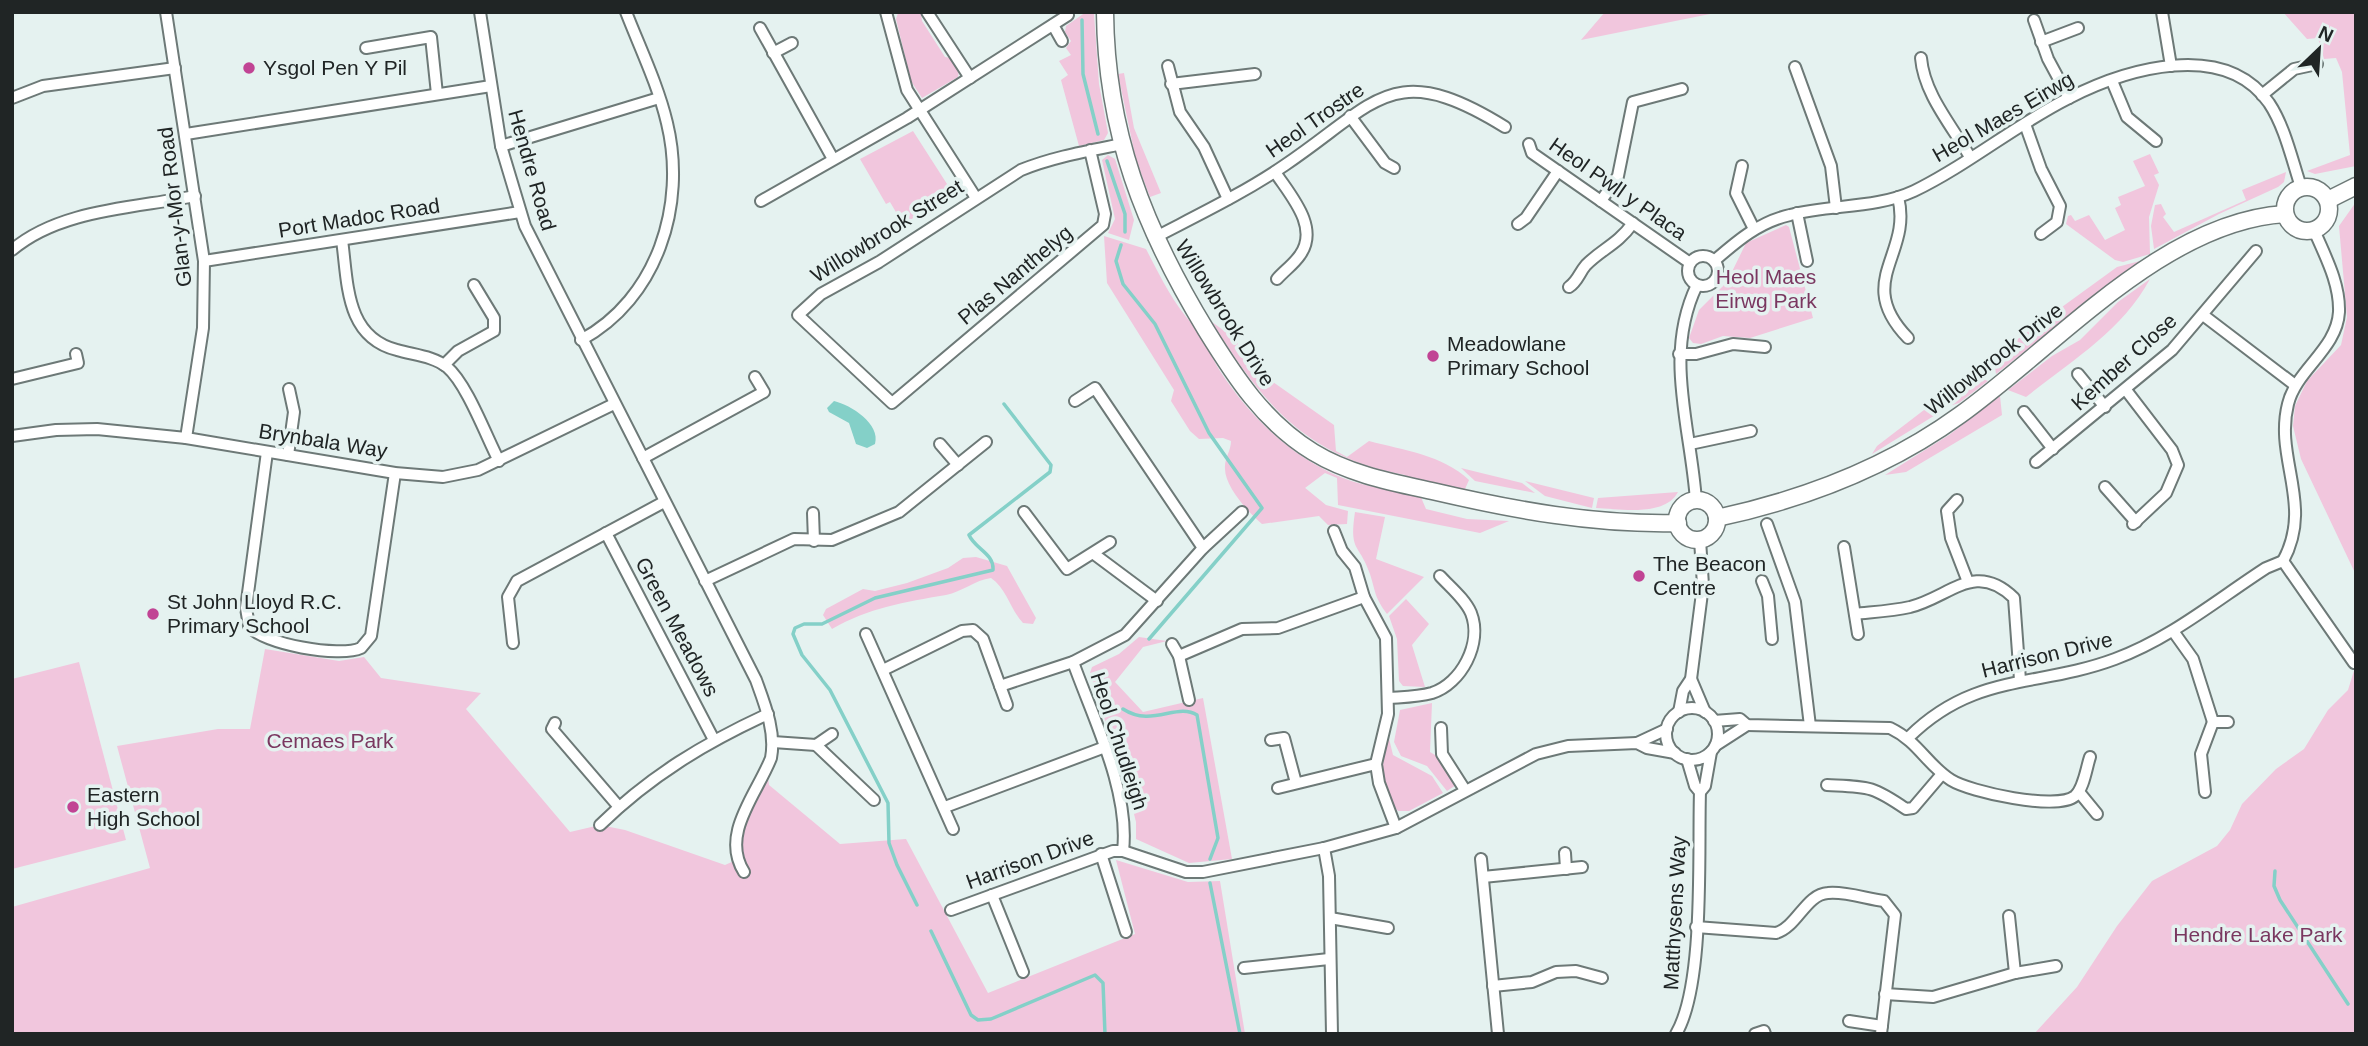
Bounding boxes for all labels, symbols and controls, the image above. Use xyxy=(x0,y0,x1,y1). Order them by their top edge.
north arrow xyxy=(2284,14,2354,84)
text: N xyxy=(2315,22,2337,46)
place label: Ysgol Pen Y Pil xyxy=(263,56,407,79)
marker: Ysgol Pen Y Pil xyxy=(241,60,257,76)
street label: Heol Maes Eirwg xyxy=(1928,67,2077,166)
street label: Heol Trostre xyxy=(1261,77,1368,162)
street label: Hendre Road xyxy=(504,107,561,233)
street label: Glan-y-Mor Road xyxy=(153,126,196,288)
street label: Heol Pwll y Placa xyxy=(1545,133,1692,245)
street label: Willowbrook Street xyxy=(806,174,967,287)
street label: Port Madoc Road xyxy=(276,193,441,242)
street label: Plas Nanthelyg xyxy=(953,220,1076,329)
street label: Willowbrook Drive xyxy=(1171,235,1280,390)
park label: Heol Maes Eirwg Park xyxy=(1715,265,1817,312)
street label: Willowbrook Drive xyxy=(1920,298,2067,419)
street label: Kember Close xyxy=(2067,309,2181,415)
place label: Meadowlane Primary School xyxy=(1447,332,1589,379)
marker: Meadowlane Primary School xyxy=(1425,348,1441,364)
street label: Brynbala Way xyxy=(257,419,390,462)
place label: The Beacon Centre xyxy=(1653,552,1766,599)
street label: Green Meadows xyxy=(631,553,724,700)
marker: The Beacon Centre xyxy=(1631,568,1647,584)
place label: St John Lloyd R.C. Primary School xyxy=(167,590,342,637)
marker: St John Lloyd R.C. Primary School xyxy=(145,606,161,622)
street label: Harrison Drive xyxy=(1979,627,2115,682)
street label: Heol Chudleigh xyxy=(1086,669,1153,813)
park label: Cemaes Park xyxy=(266,729,394,752)
place label: Eastern High School xyxy=(87,783,200,830)
marker: Eastern High School xyxy=(65,799,81,815)
street label: Harrison Drive xyxy=(963,826,1097,893)
street label: Matthysens Way xyxy=(1659,835,1690,991)
park label: Hendre Lake Park xyxy=(2173,923,2343,946)

